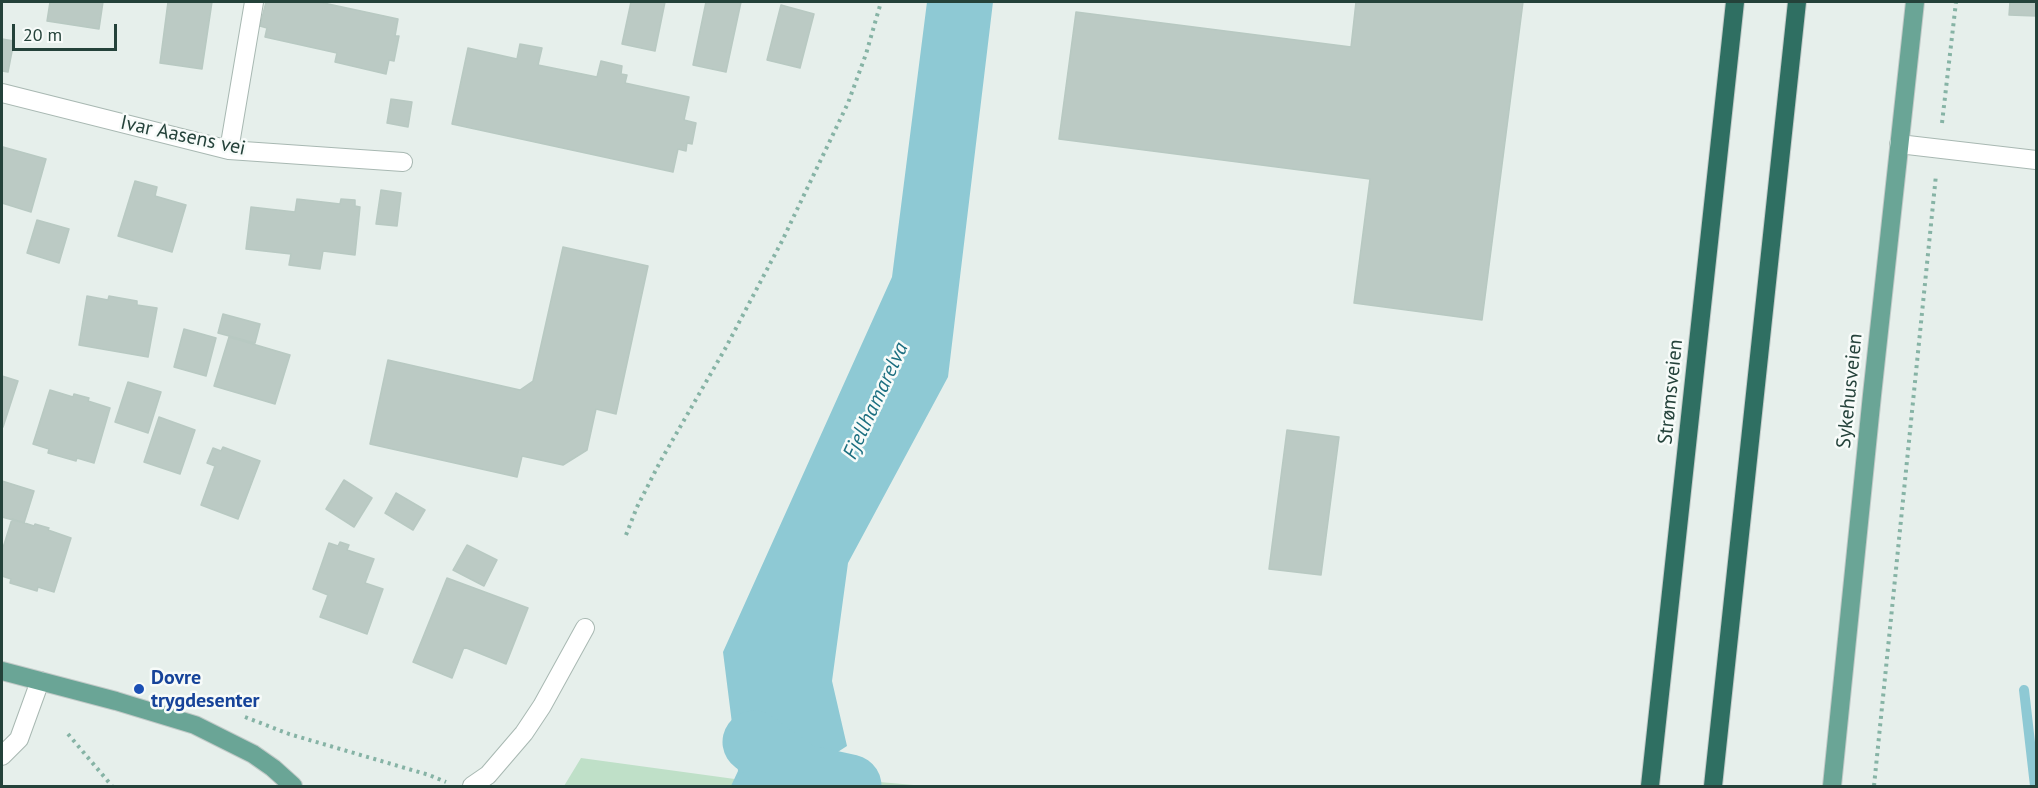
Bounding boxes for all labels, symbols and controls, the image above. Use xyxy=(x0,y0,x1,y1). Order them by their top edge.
scale bar xyxy=(15,12,120,50)
text: 20 m xyxy=(23,23,62,46)
street label: Ivar Aasens vei xyxy=(118,111,248,161)
street label: Sykehusveien xyxy=(1832,332,1868,450)
street label: Strømsveien xyxy=(1654,338,1688,446)
water label: Fjellhamarelva xyxy=(838,339,914,463)
place label: Dovre trygdesenter xyxy=(151,666,260,713)
marker: Dovre trygdesenter xyxy=(132,682,146,696)

